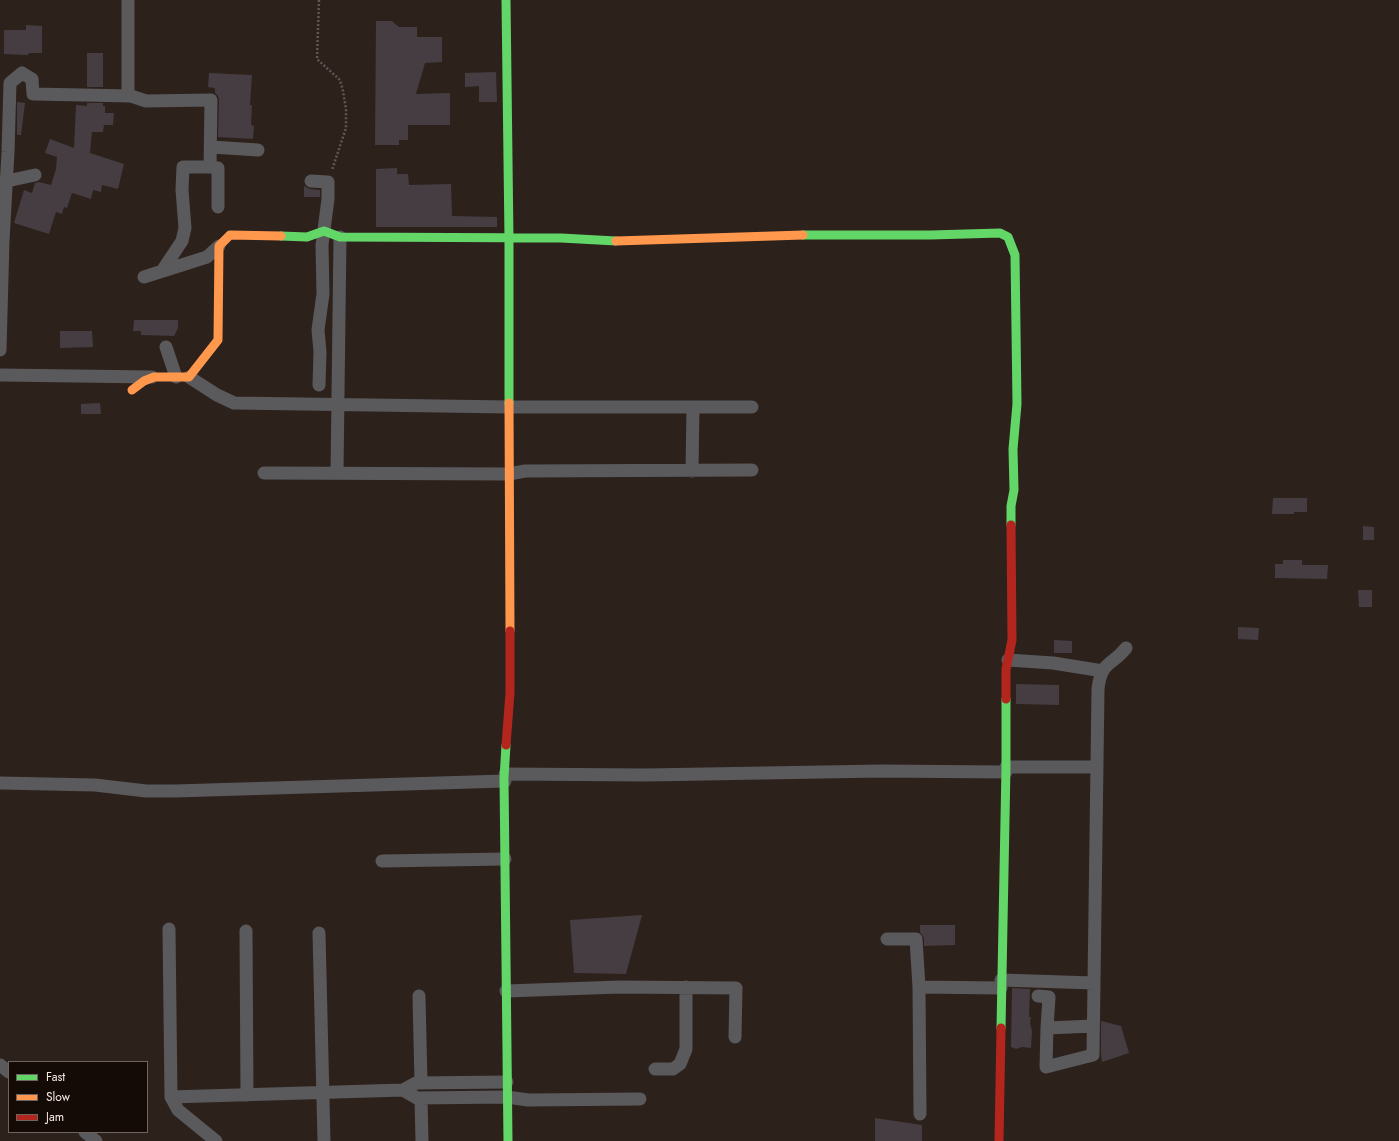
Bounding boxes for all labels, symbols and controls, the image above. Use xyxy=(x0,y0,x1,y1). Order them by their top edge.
legend xyxy=(8,1061,148,1133)
text: Fast xyxy=(46,1068,65,1086)
text: Slow xyxy=(46,1088,70,1106)
text: Jam xyxy=(46,1108,64,1126)

